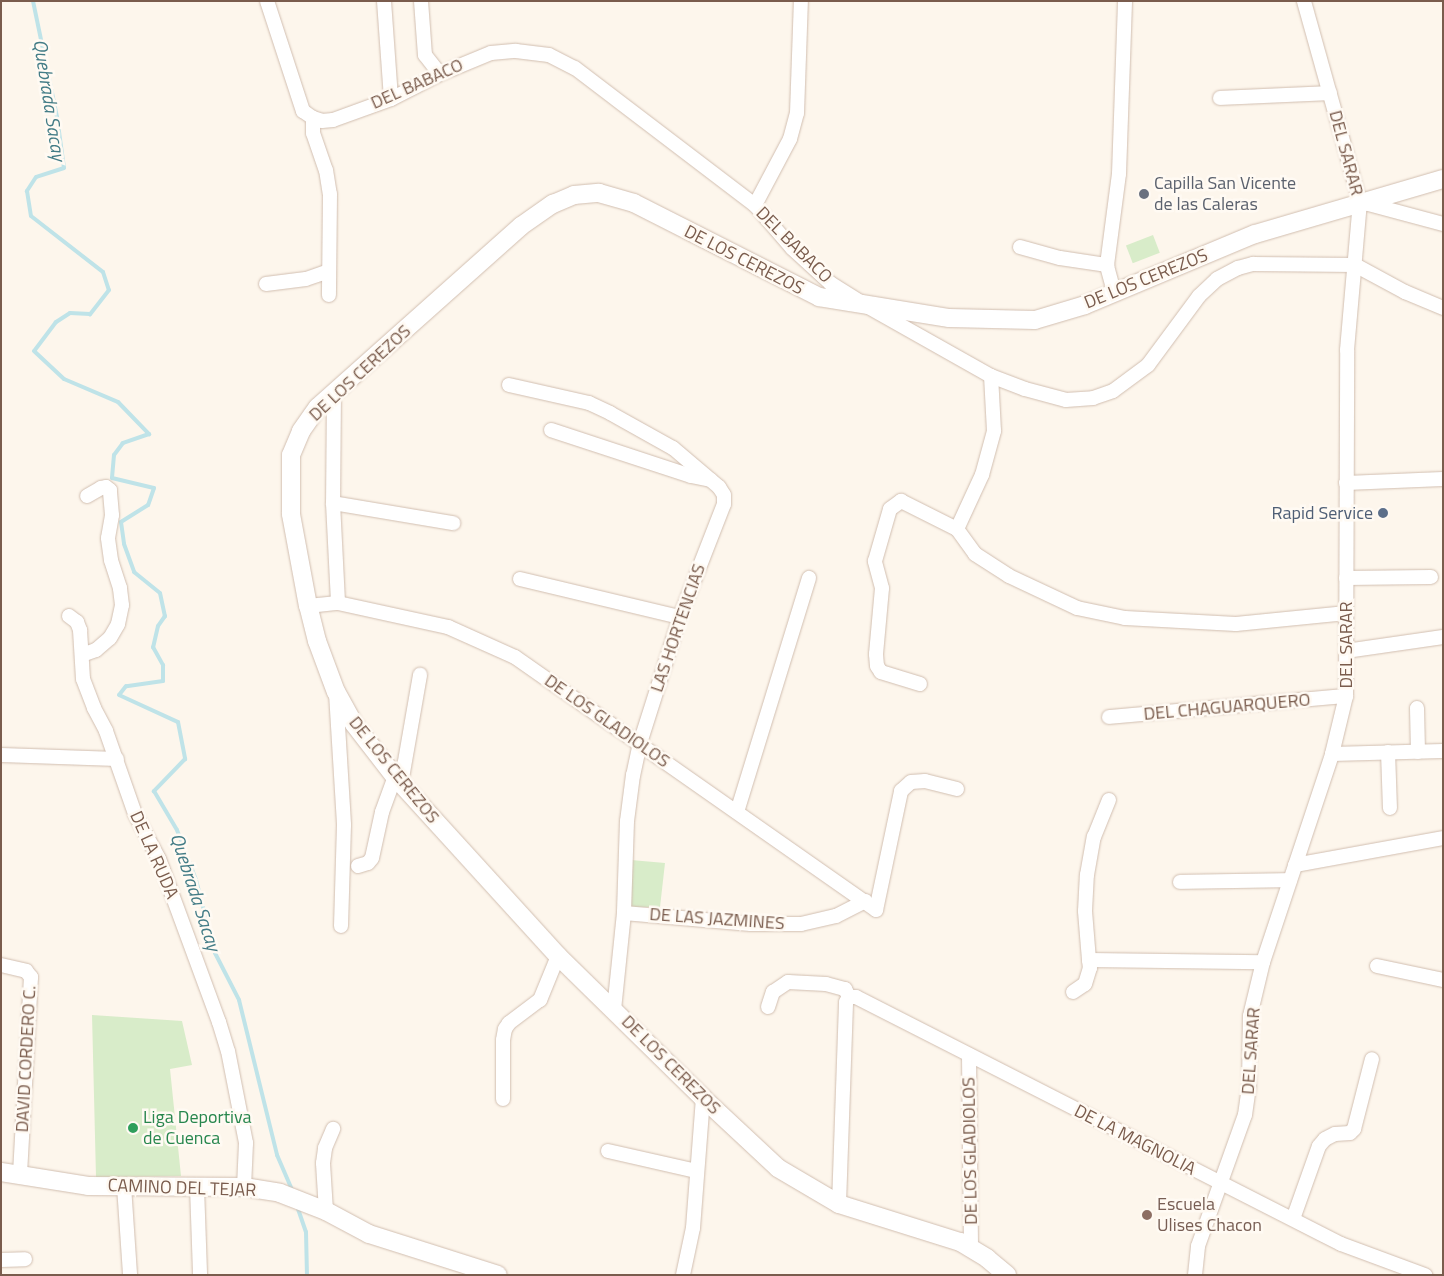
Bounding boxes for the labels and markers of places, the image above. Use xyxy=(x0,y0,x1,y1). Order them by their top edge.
place label: Capilla San Vicente de las Caleras xyxy=(1154,173,1296,215)
marker: Capilla San Vicente de las Caleras xyxy=(1138,188,1150,200)
place label: Rapid Service xyxy=(1271,502,1373,524)
marker: Rapid Service xyxy=(1377,507,1389,519)
place label: Liga Deportiva de Cuenca xyxy=(143,1107,252,1150)
marker: Liga Deportiva de Cuenca xyxy=(127,1122,139,1134)
place label: Escuela Ulises Chacon xyxy=(1157,1194,1262,1236)
marker: Escuela Ulises Chacon xyxy=(1141,1209,1153,1221)

